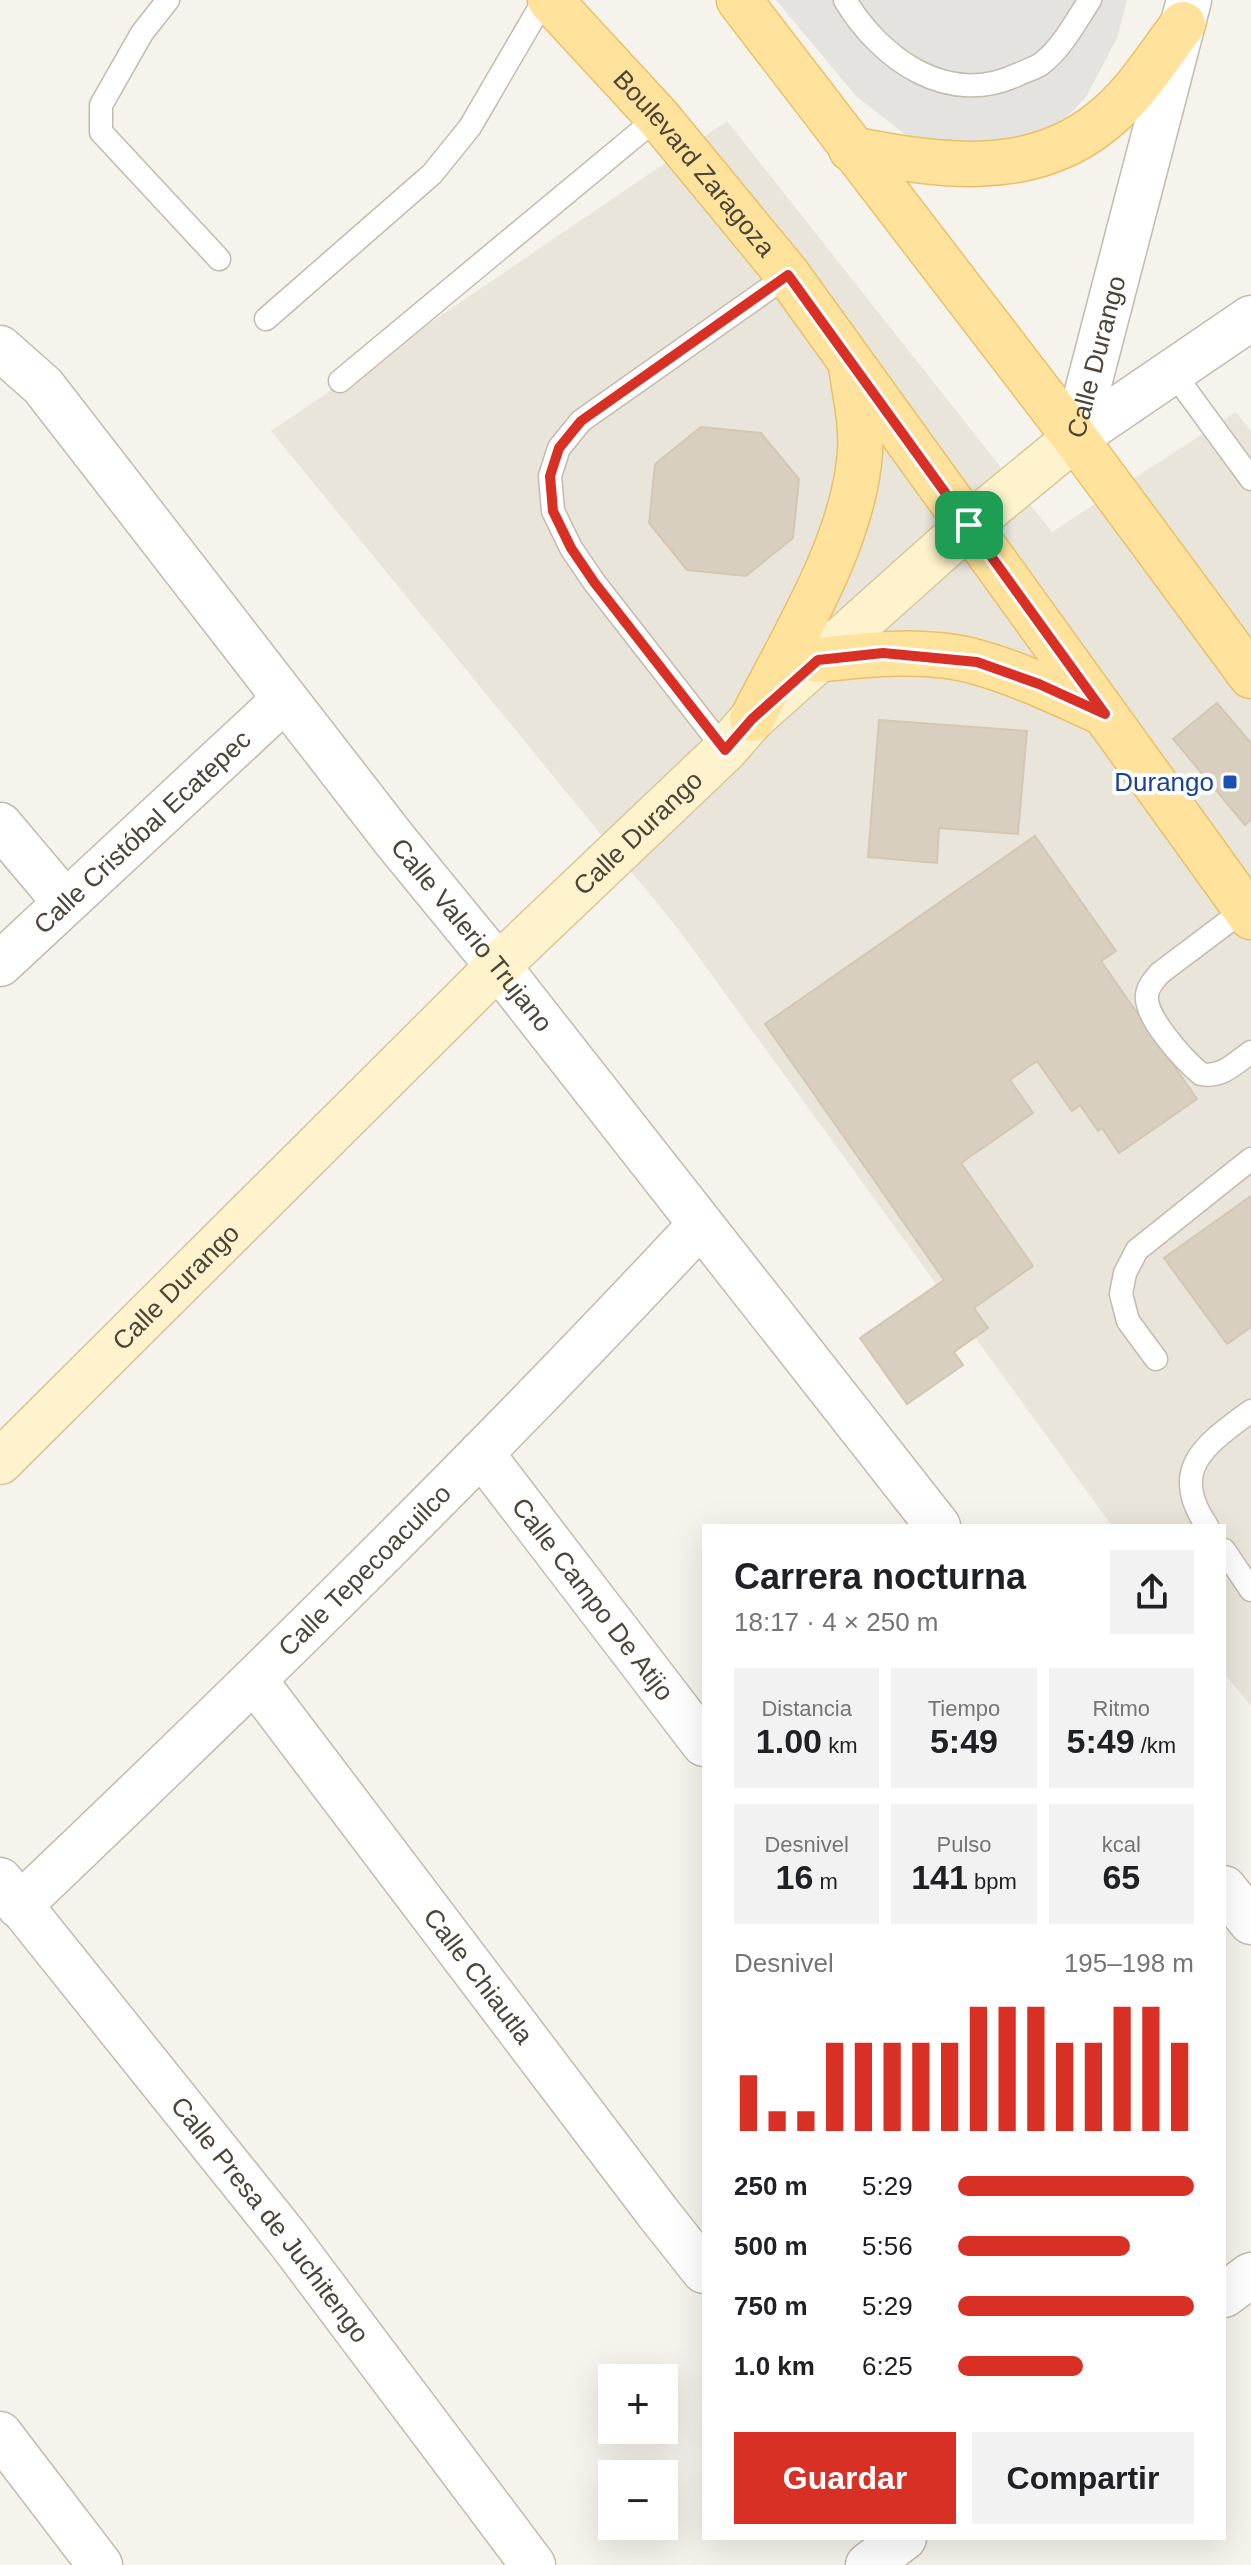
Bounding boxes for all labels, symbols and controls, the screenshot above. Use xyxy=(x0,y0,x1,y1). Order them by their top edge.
street label: Boulevard Zaragoza xyxy=(607,64,782,263)
street label: Calle Durango xyxy=(1061,272,1132,441)
pin xyxy=(935,491,1003,559)
icon: arrive xyxy=(947,503,991,547)
street label: Calle Cristóbal Ecatepec xyxy=(28,724,257,940)
street label: Calle Durango xyxy=(567,765,708,901)
place label: Durango xyxy=(1114,767,1214,797)
marker: Durango xyxy=(1221,773,1239,791)
street label: Calle Valerio Trujano xyxy=(385,832,559,1038)
street label: Calle Durango xyxy=(106,1218,245,1356)
street label: Calle Tepecoacuilco xyxy=(272,1478,457,1662)
street label: Calle Campo De Atijo xyxy=(506,1492,680,1706)
button: share xyxy=(1110,1550,1194,1634)
text: Carrera nocturna xyxy=(734,1556,1026,1597)
text: 18:17 · 4 × 250 m xyxy=(734,1607,939,1637)
text: Distancia xyxy=(761,1696,852,1721)
text: Tiempo xyxy=(928,1696,1000,1721)
text: Ritmo xyxy=(1093,1696,1150,1721)
text: 1.00 xyxy=(756,1722,822,1760)
text: 5:49 xyxy=(930,1722,998,1760)
text: 5:49 xyxy=(1067,1722,1135,1760)
text: km xyxy=(822,1733,857,1758)
text: /km xyxy=(1135,1733,1176,1758)
text: Desnivel xyxy=(764,1832,849,1857)
text: Pulso xyxy=(936,1832,992,1857)
text: kcal xyxy=(1102,1832,1141,1857)
text: 16 xyxy=(776,1858,813,1896)
text: 141 xyxy=(911,1858,968,1896)
text: 65 xyxy=(1102,1858,1140,1896)
text: m xyxy=(813,1869,838,1894)
text: bpm xyxy=(968,1869,1017,1894)
street label: Calle Chiautla xyxy=(418,1902,540,2050)
text: Desnivel xyxy=(734,1948,834,1978)
text: 195–198 m xyxy=(1064,1948,1194,1978)
street label: Calle Presa de Juchitengo xyxy=(165,2091,375,2348)
text: 250 m xyxy=(734,2171,808,2201)
text: 5:29 xyxy=(862,2171,913,2201)
text: 500 m xyxy=(734,2231,808,2261)
text: 5:56 xyxy=(862,2231,913,2261)
text: 750 m xyxy=(734,2291,808,2321)
text: 5:29 xyxy=(862,2291,913,2321)
text: 1.0 km xyxy=(734,2351,815,2381)
text: 6:25 xyxy=(862,2351,913,2381)
map controls xyxy=(598,2364,678,2540)
button: + xyxy=(598,2364,678,2444)
button: Guardar xyxy=(734,2432,956,2524)
button: Compartir xyxy=(972,2432,1194,2524)
button: − xyxy=(598,2460,678,2540)

